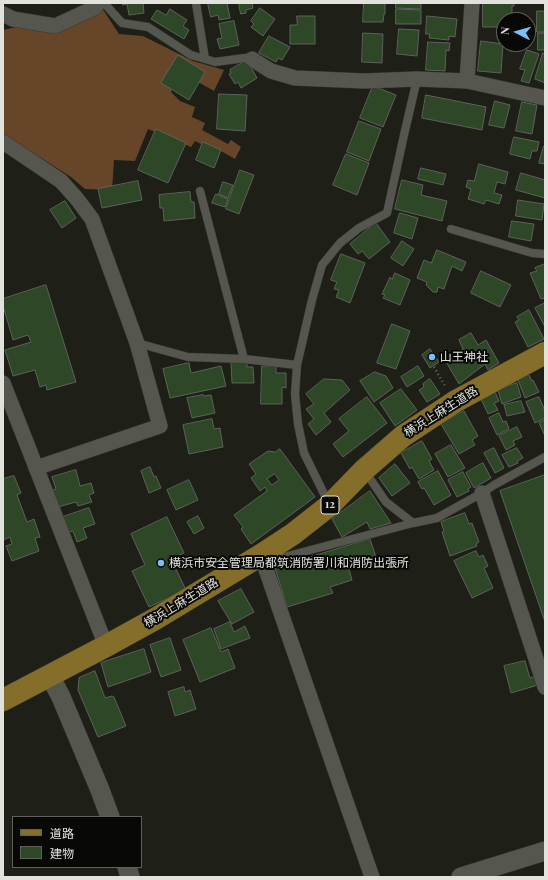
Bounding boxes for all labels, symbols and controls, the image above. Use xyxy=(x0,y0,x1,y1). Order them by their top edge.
north arrow xyxy=(496,12,536,52)
text: N xyxy=(497,26,512,36)
place label: 山王神社 xyxy=(440,350,488,364)
marker: 山王神社 xyxy=(427,352,437,362)
street label: 横浜上麻生道路 xyxy=(402,384,480,440)
road number: 12 xyxy=(321,496,339,514)
place label: 横浜市安全管理局都筑消防署川和消防出張所 xyxy=(169,556,409,570)
marker: 横浜市安全管理局都筑消防署川和消防出張所 xyxy=(156,558,166,568)
street label: 横浜上麻生道路 xyxy=(141,575,221,631)
legend xyxy=(12,816,142,868)
text: 道路 xyxy=(50,825,74,841)
text: 建物 xyxy=(50,845,74,861)

